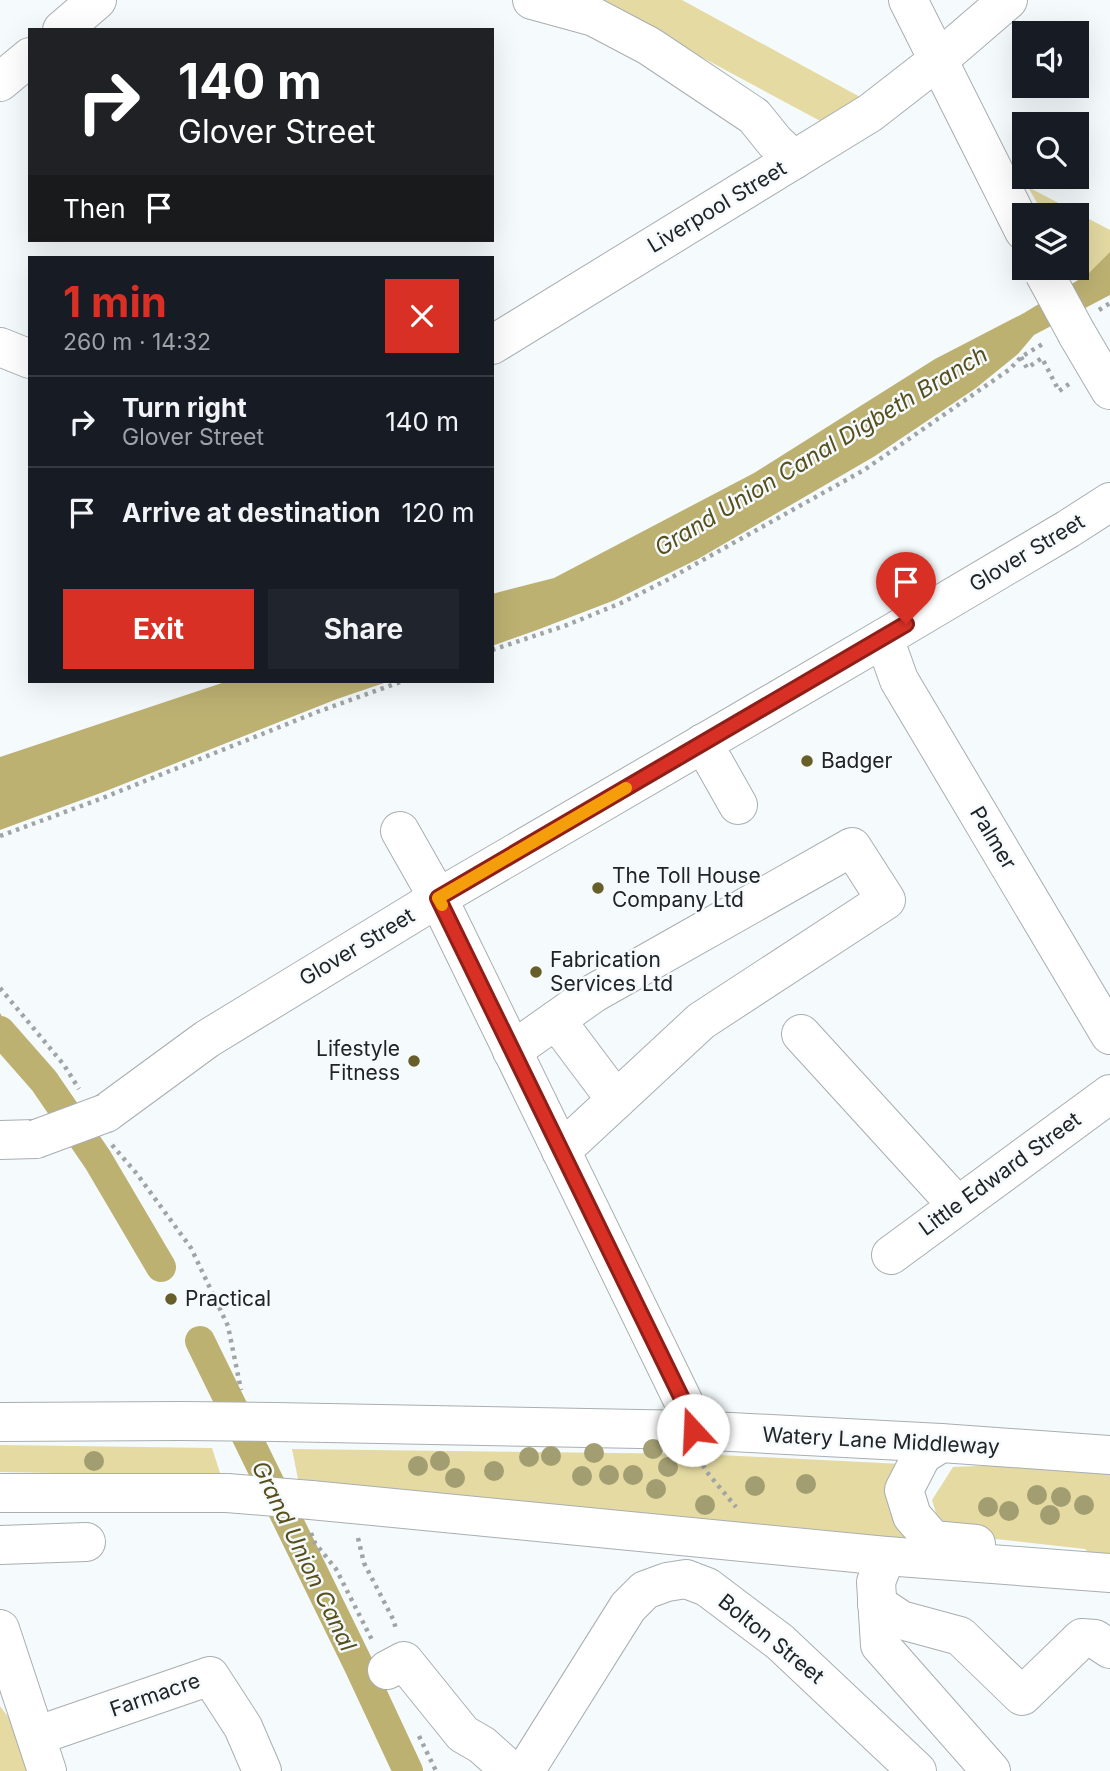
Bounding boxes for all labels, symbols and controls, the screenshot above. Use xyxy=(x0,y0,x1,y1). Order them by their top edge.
map controls xyxy=(1012,21,1089,280)
button: sound xyxy=(1012,21,1089,98)
text: 140 m xyxy=(178,52,322,111)
icon: right xyxy=(63,56,154,147)
text: Glover Street xyxy=(178,112,376,151)
button: search xyxy=(1012,112,1089,189)
street label: Liverpool Street xyxy=(643,155,791,258)
icon: arrive xyxy=(140,189,178,227)
text: Then xyxy=(63,193,126,224)
button: layers xyxy=(1012,203,1089,280)
text: 1 min xyxy=(63,276,167,327)
button: close xyxy=(385,279,459,353)
text: 260 m · 14:32 xyxy=(63,328,211,356)
water label: Grand Union Canal Digbeth Branch xyxy=(649,340,993,562)
text: Turn right xyxy=(122,392,247,423)
icon: right xyxy=(63,403,101,441)
text: 140 m xyxy=(385,406,459,437)
text: Glover Street xyxy=(122,423,264,451)
icon: arrive xyxy=(63,494,101,532)
text: Arrive at destination xyxy=(122,497,381,528)
text: 120 m xyxy=(402,497,474,528)
street label: Glover Street xyxy=(965,508,1089,597)
pin xyxy=(876,552,936,624)
icon: arrive xyxy=(887,563,925,601)
button: Exit xyxy=(63,589,254,669)
button: Share xyxy=(268,589,459,669)
place label: Badger xyxy=(821,748,893,773)
marker: Badger xyxy=(799,753,815,769)
street label: Palmer xyxy=(965,802,1022,874)
place label: The Toll House Company Ltd xyxy=(612,863,761,912)
marker: The Toll House Company Ltd xyxy=(590,880,606,896)
street label: Glover Street xyxy=(295,902,419,991)
place label: Fabrication Services Ltd xyxy=(550,947,673,996)
marker: Fabrication Services Ltd xyxy=(528,964,544,980)
place label: Lifestyle Fitness xyxy=(316,1036,400,1085)
marker: Lifestyle Fitness xyxy=(406,1053,422,1069)
street label: Little Edward Street xyxy=(914,1107,1085,1241)
place label: Practical xyxy=(185,1286,271,1311)
marker: Practical xyxy=(163,1291,179,1307)
position arrow xyxy=(656,1393,730,1467)
street label: Watery Lane Middleway xyxy=(762,1422,1001,1459)
water label: Grand Union Canal xyxy=(246,1456,362,1656)
street label: Bolton Street xyxy=(713,1588,829,1689)
street label: Farmacre xyxy=(106,1667,203,1722)

